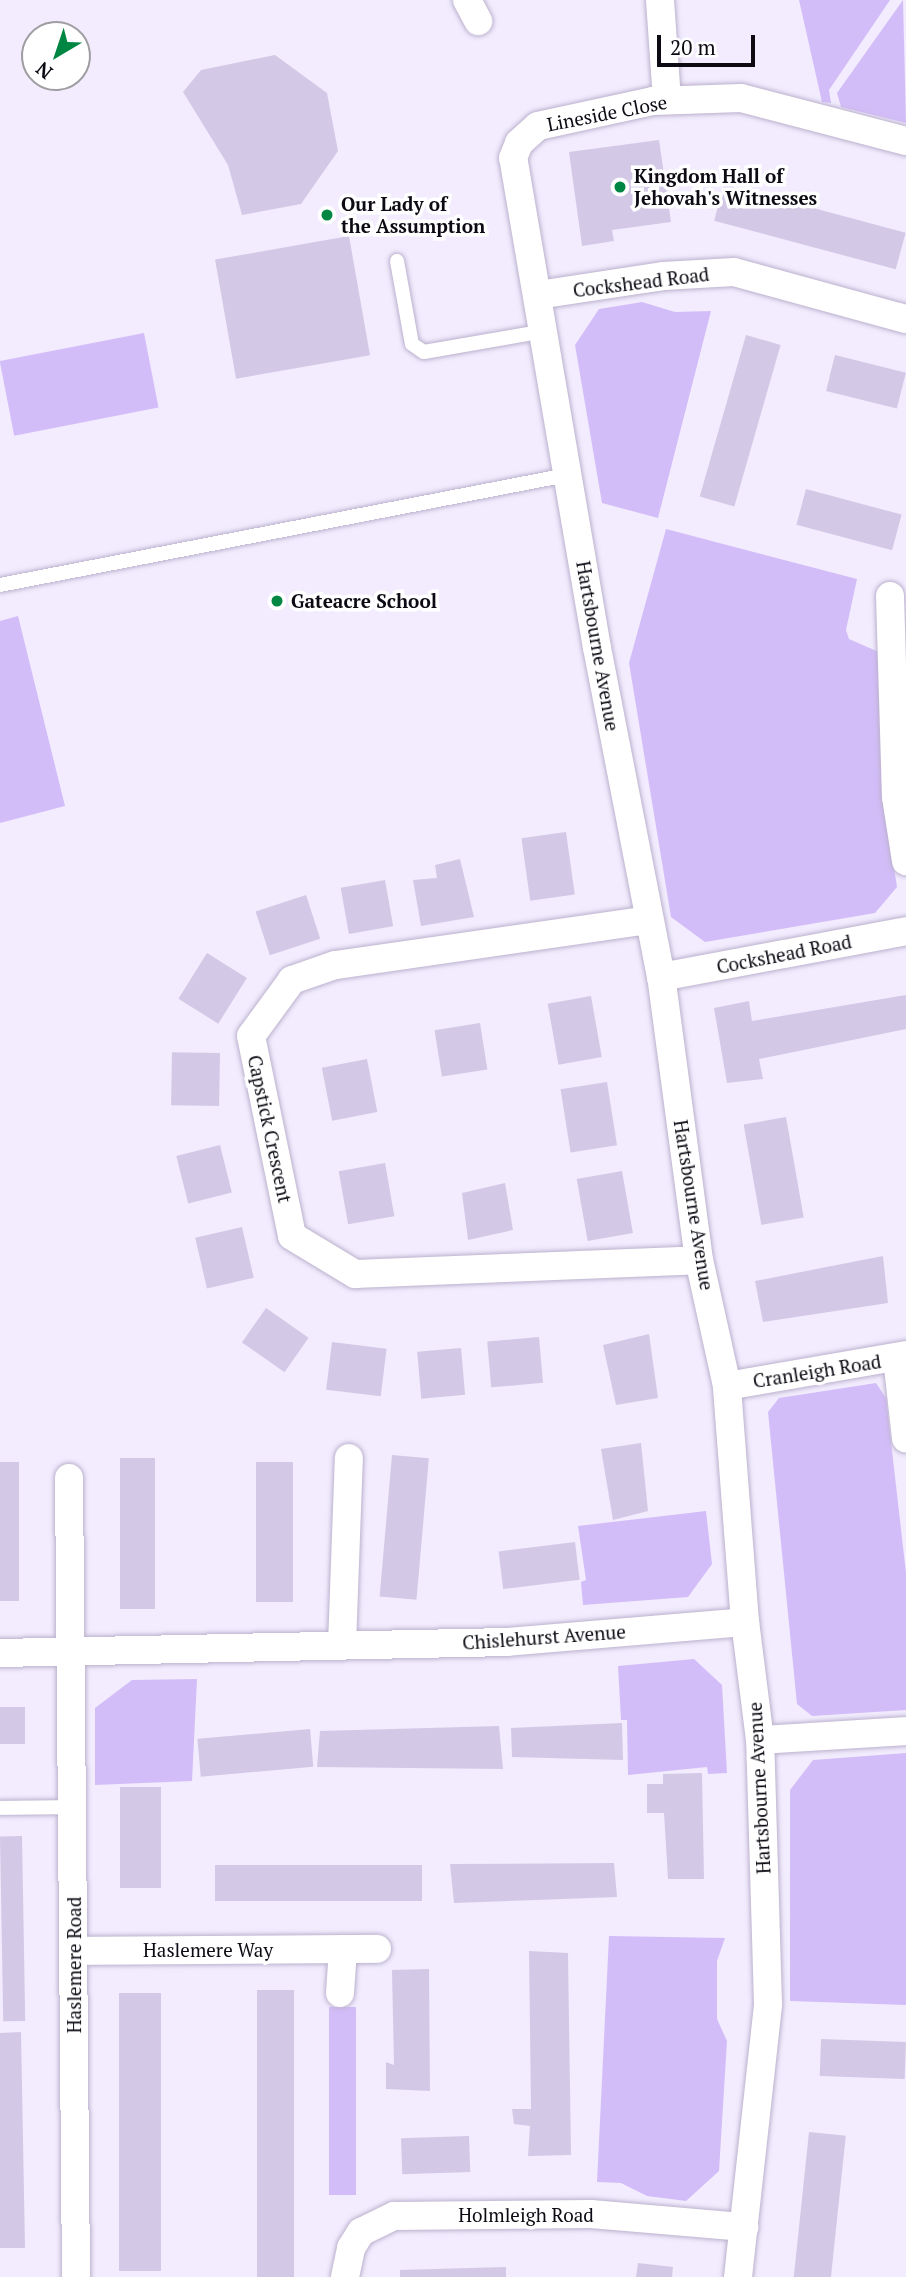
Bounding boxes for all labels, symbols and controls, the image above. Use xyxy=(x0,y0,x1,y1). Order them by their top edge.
north arrow xyxy=(21,21,91,91)
scale bar xyxy=(661,21,759,65)
text: 20 m xyxy=(670,33,716,61)
text: N xyxy=(30,57,57,85)
street label: Lineside Close xyxy=(545,90,669,136)
place label: Kingdom Hall of Jehovah's Witnesses xyxy=(634,165,817,209)
marker: Kingdom Hall of Jehovah's Witnesses xyxy=(612,179,628,195)
place label: Our Lady of the Assumption xyxy=(341,193,485,237)
marker: Our Lady of the Assumption xyxy=(319,207,335,223)
street label: Cockshead Road xyxy=(572,262,710,302)
street label: Hartsbourne Avenue xyxy=(572,559,624,733)
place label: Gateacre School xyxy=(291,590,437,612)
marker: Gateacre School xyxy=(269,593,285,609)
street label: Cockshead Road xyxy=(715,930,853,978)
street label: Capstick Crescent xyxy=(243,1053,297,1205)
street label: Hartsbourne Avenue xyxy=(669,1118,719,1292)
street label: Cranleigh Road xyxy=(751,1350,883,1392)
street label: Chislehurst Avenue xyxy=(461,1620,627,1654)
street label: Hartsbourne Avenue xyxy=(743,1701,775,1875)
street label: Haslemere Road xyxy=(63,1897,85,2033)
street label: Haslemere Way xyxy=(143,1939,273,1961)
street label: Holmleigh Road xyxy=(458,2204,594,2226)

